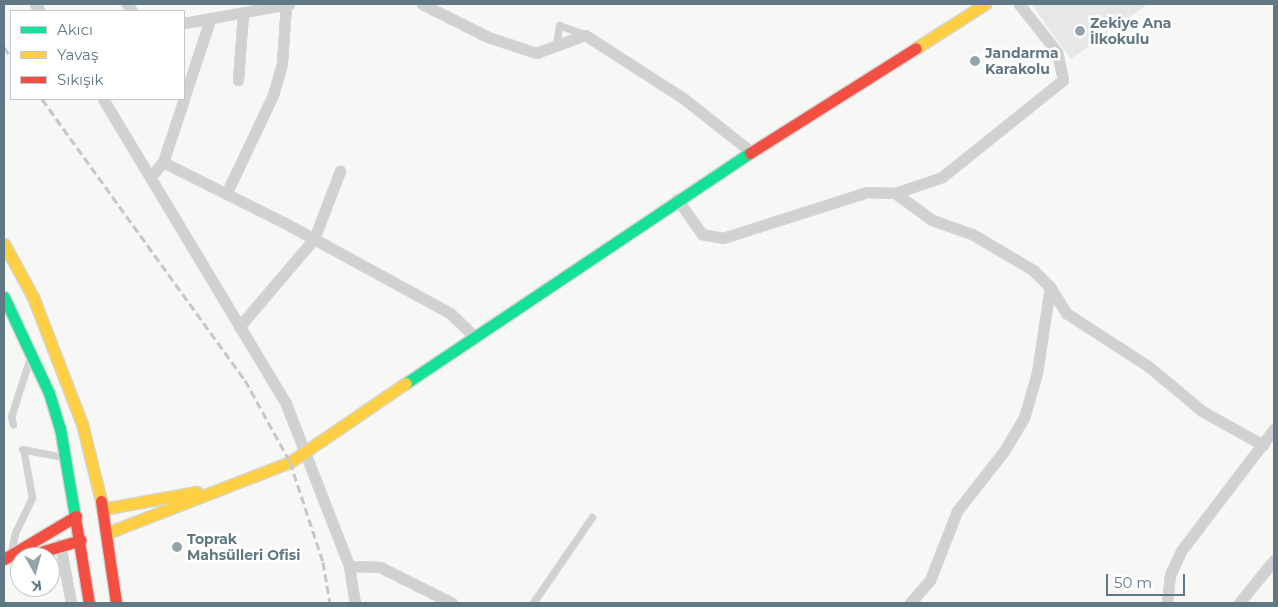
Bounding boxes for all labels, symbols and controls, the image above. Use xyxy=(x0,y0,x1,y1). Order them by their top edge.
legend xyxy=(10,10,185,100)
place label: Zekiye Ana İlkokulu xyxy=(1090,15,1172,48)
text: Akıcı xyxy=(57,20,93,39)
marker: Zekiye Ana İlkokulu xyxy=(1074,25,1086,37)
text: Yavaş xyxy=(57,45,98,64)
place label: Jandarma Karakolu xyxy=(985,45,1059,78)
marker: Jandarma Karakolu xyxy=(969,55,981,67)
text: Sıkışık xyxy=(57,70,103,89)
place label: Toprak Mahsülleri Ofisi xyxy=(187,531,300,564)
marker: Toprak Mahsülleri Ofisi xyxy=(171,541,183,553)
north arrow xyxy=(10,547,60,597)
scale bar xyxy=(1108,564,1187,596)
text: 50 m xyxy=(1114,573,1152,592)
text: K xyxy=(30,576,43,595)

